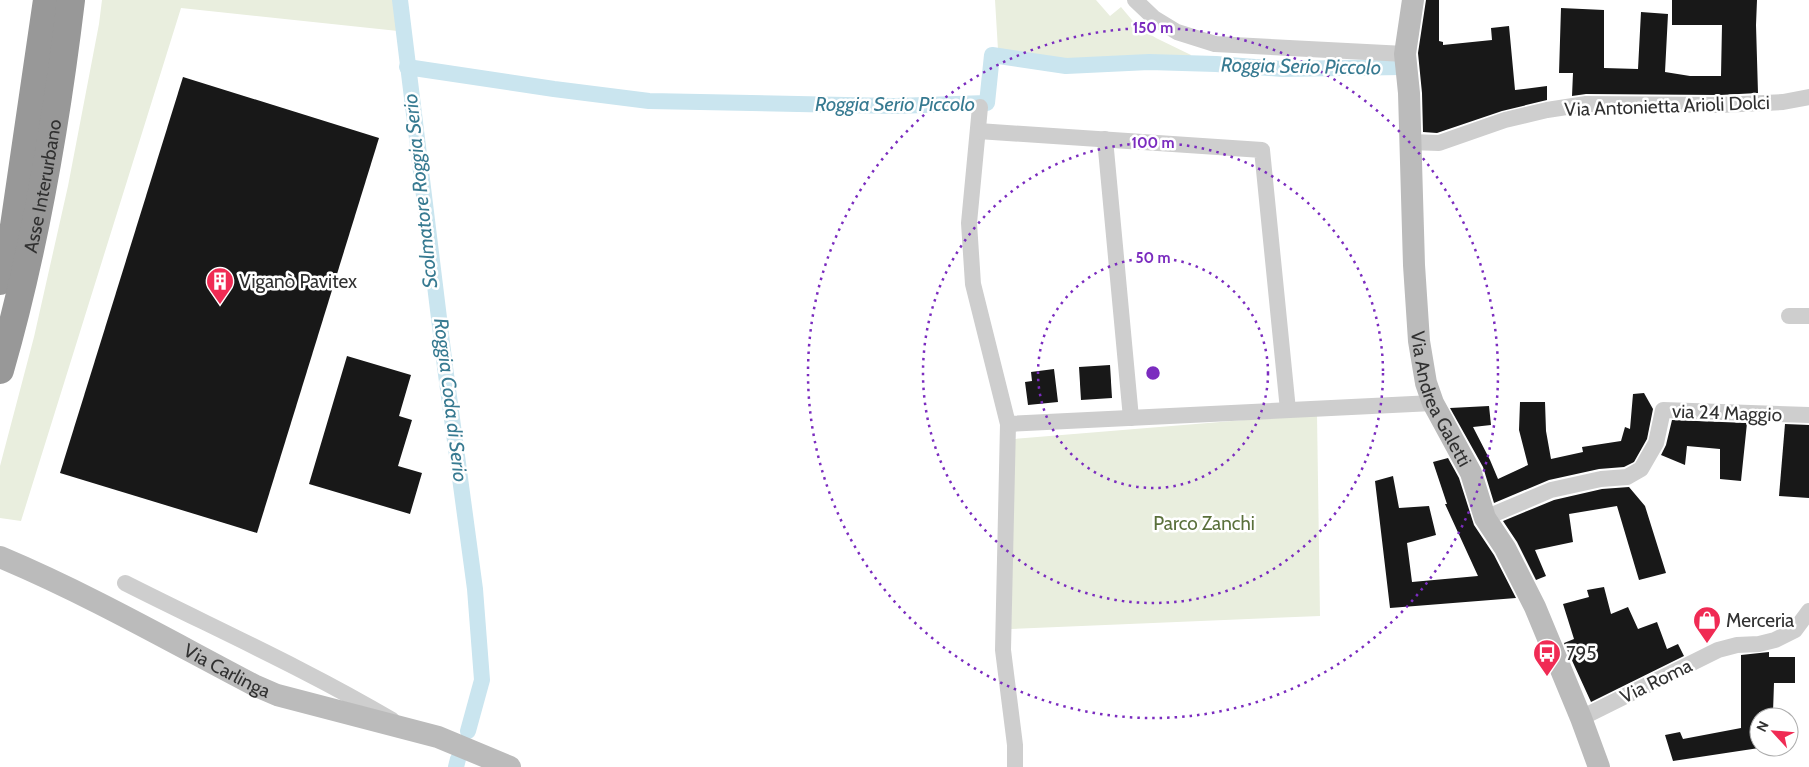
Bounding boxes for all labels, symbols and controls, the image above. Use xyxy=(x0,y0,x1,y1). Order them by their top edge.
text: 150 m xyxy=(1133,19,1173,37)
water label: Roggia Serio Piccolo xyxy=(1221,53,1381,79)
street label: Via Antonietta Arioli Dolci xyxy=(1564,91,1770,121)
water label: Scolmatore Roggia Serio xyxy=(398,92,442,290)
water label: Roggia Serio Piccolo xyxy=(815,92,975,116)
street label: Asse Interurbano xyxy=(18,117,66,255)
text: 100 m xyxy=(1131,134,1175,152)
text: 50 m xyxy=(1135,249,1171,267)
building icon: Viganò Pavitex xyxy=(205,266,235,305)
place label: Viganò Pavitex xyxy=(239,270,357,293)
water label: Roggia Coda di Serio xyxy=(429,317,473,483)
street label: Via Andrea Galetti xyxy=(1407,330,1477,470)
centre of rings xyxy=(1144,364,1162,382)
street label: via 24 Maggio xyxy=(1672,400,1782,426)
park label: Parco Zanchi xyxy=(1153,512,1255,535)
shop icon: Merceria xyxy=(1692,605,1722,644)
place label: Merceria xyxy=(1726,609,1794,632)
street label: Via Carlinga xyxy=(180,638,274,702)
bus stop icon: 795 xyxy=(1532,638,1562,677)
place label: 795 xyxy=(1566,642,1597,665)
street label: Via Roma xyxy=(1616,654,1696,708)
north arrow xyxy=(1749,707,1799,757)
text: N xyxy=(1752,718,1773,735)

